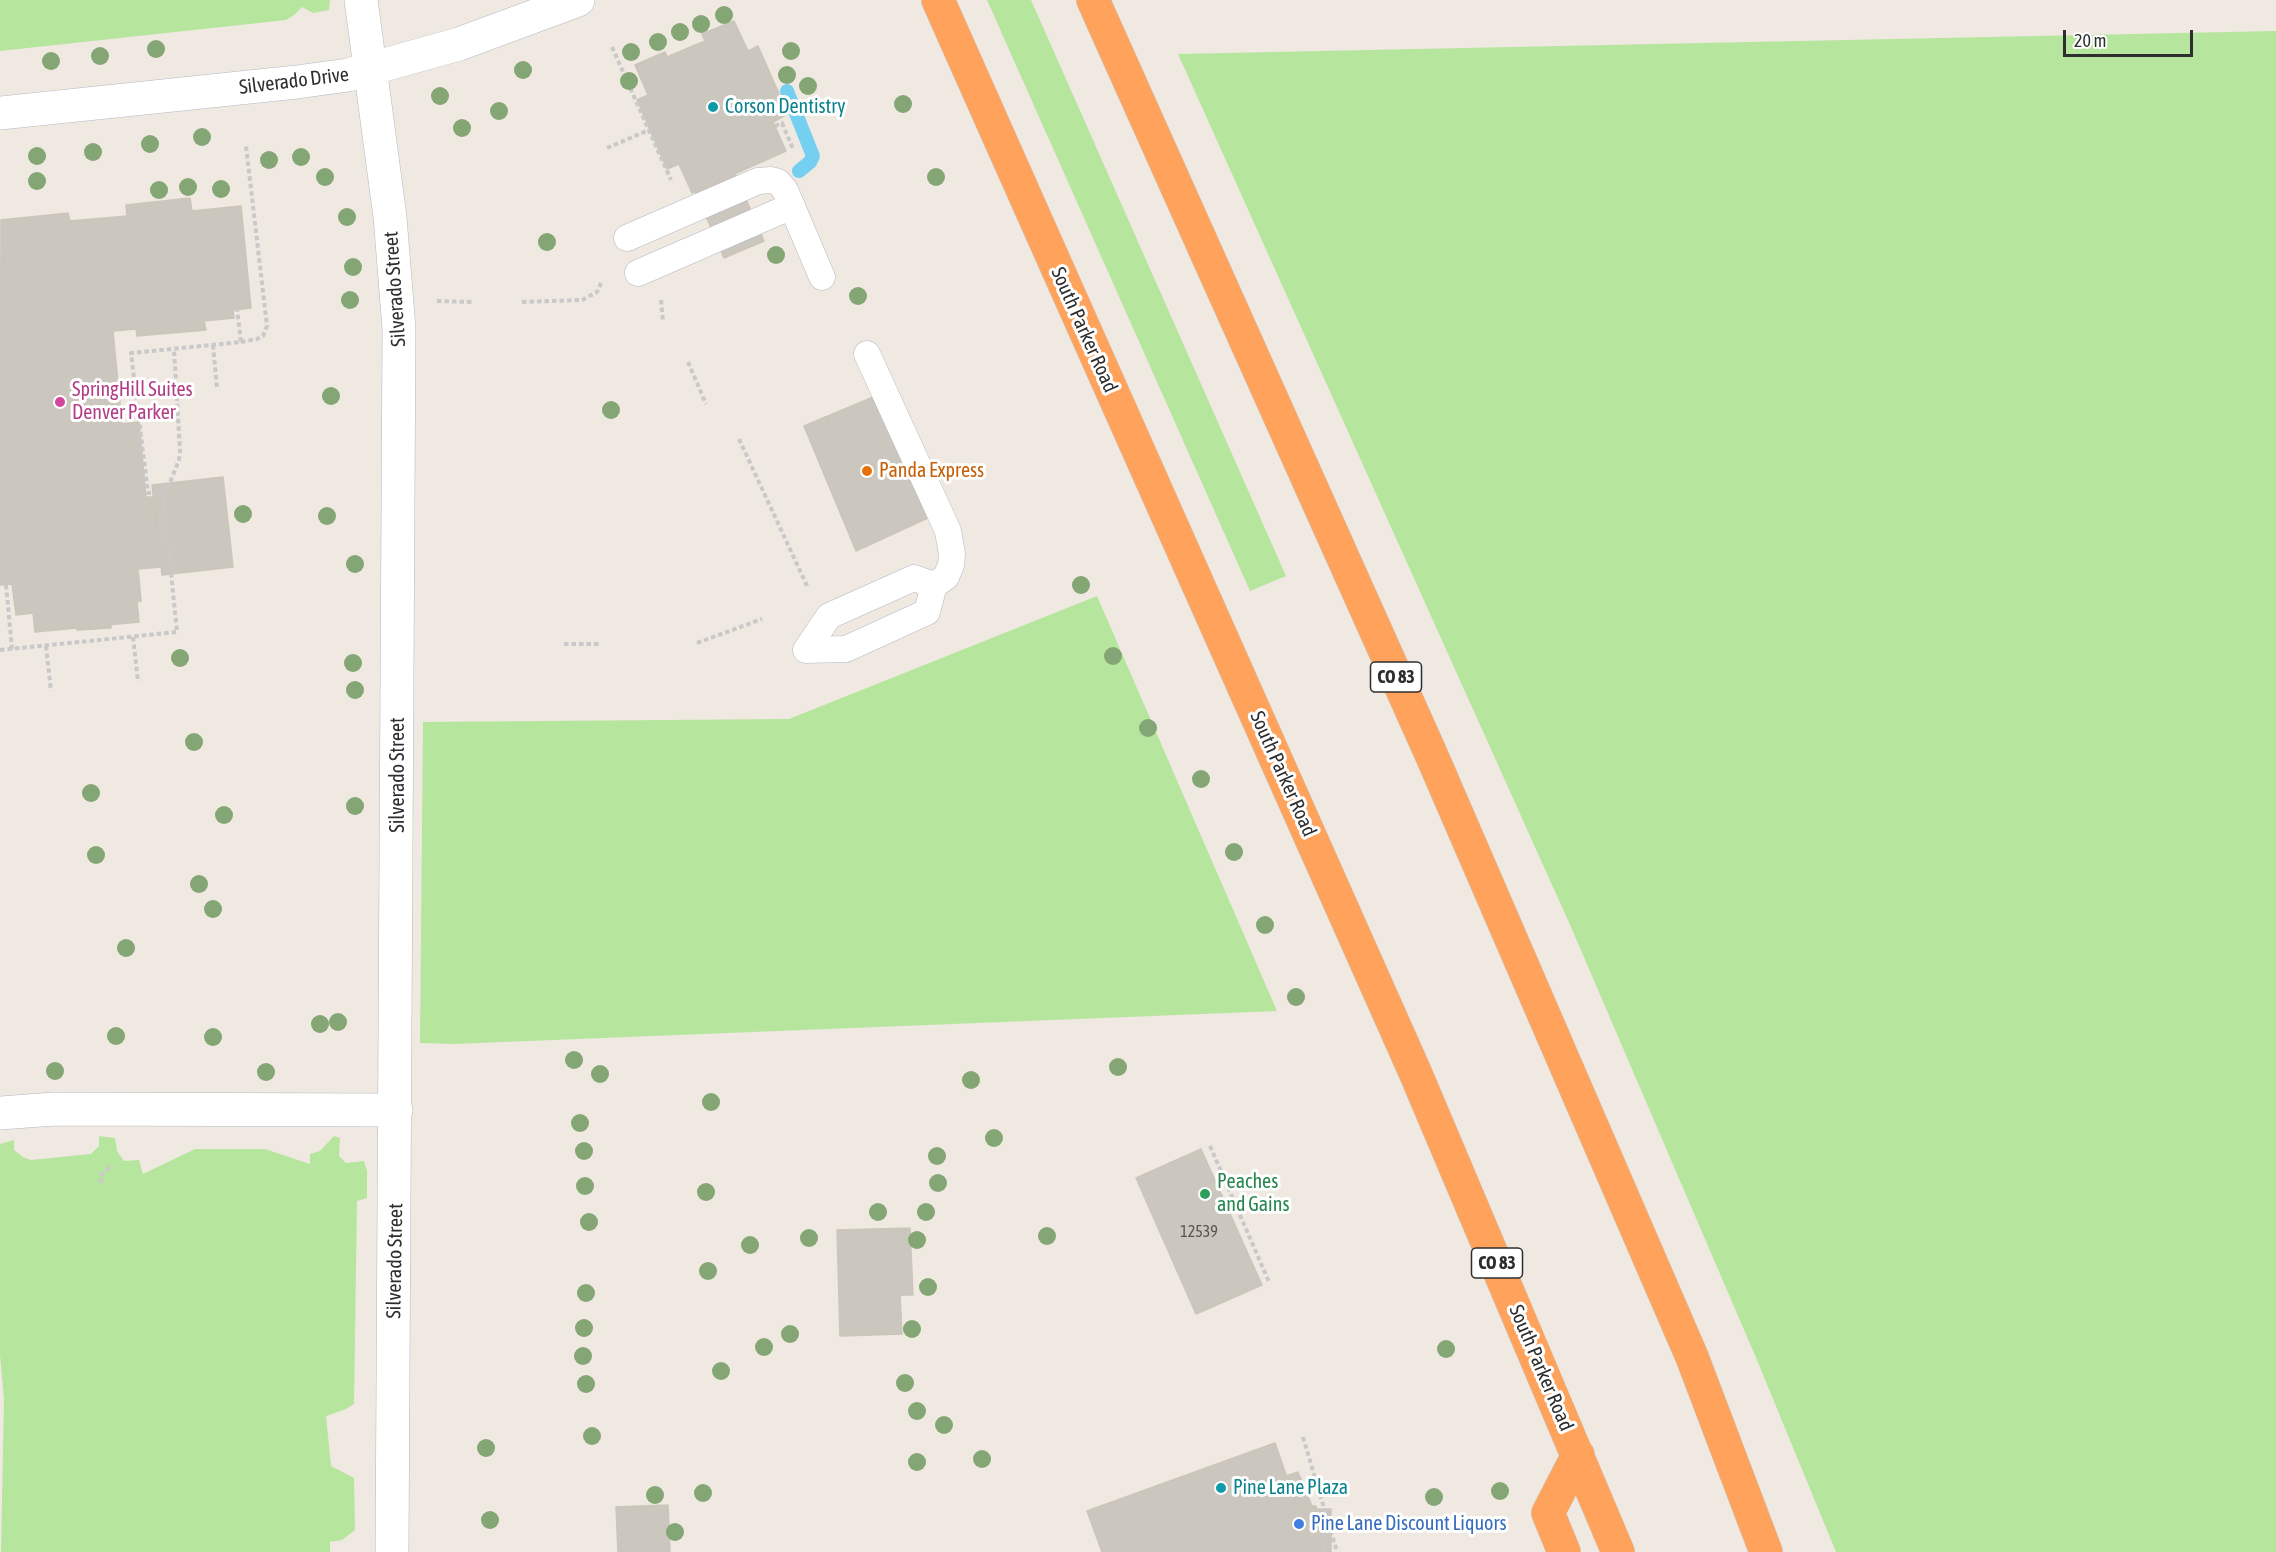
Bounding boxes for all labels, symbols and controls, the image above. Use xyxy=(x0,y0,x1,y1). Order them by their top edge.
scale bar xyxy=(2066,18,2196,56)
text: 20 m xyxy=(2074,30,2106,51)
street label: Silverado Drive xyxy=(238,62,350,100)
place label: Corson Dentistry xyxy=(725,95,845,119)
marker: Corson Dentistry xyxy=(706,100,720,114)
street label: Silverado Street xyxy=(379,231,411,347)
street label: South Parker Road xyxy=(1046,264,1122,396)
place label: SpringHill Suites Denver Parker xyxy=(72,378,193,425)
marker: SpringHill Suites Denver Parker xyxy=(53,395,67,409)
place label: Panda Express xyxy=(879,459,984,483)
marker: Panda Express xyxy=(860,464,874,478)
road number: CO 83 xyxy=(1370,662,1422,692)
street label: South Parker Road xyxy=(1245,708,1321,840)
street label: Silverado Street xyxy=(386,717,410,833)
place label: Peaches and Gains xyxy=(1217,1170,1289,1217)
marker: Peaches and Gains xyxy=(1198,1187,1212,1201)
street label: Silverado Street xyxy=(382,1203,408,1319)
house number: 12539 xyxy=(1180,1222,1218,1242)
road number: CO 83 xyxy=(1472,1248,1522,1278)
street label: South Parker Road xyxy=(1504,1301,1578,1435)
place label: Pine Lane Plaza xyxy=(1233,1476,1348,1500)
marker: Pine Lane Plaza xyxy=(1214,1481,1228,1495)
place label: Pine Lane Discount Liquors xyxy=(1311,1512,1506,1536)
marker: Pine Lane Discount Liquors xyxy=(1292,1517,1306,1531)

